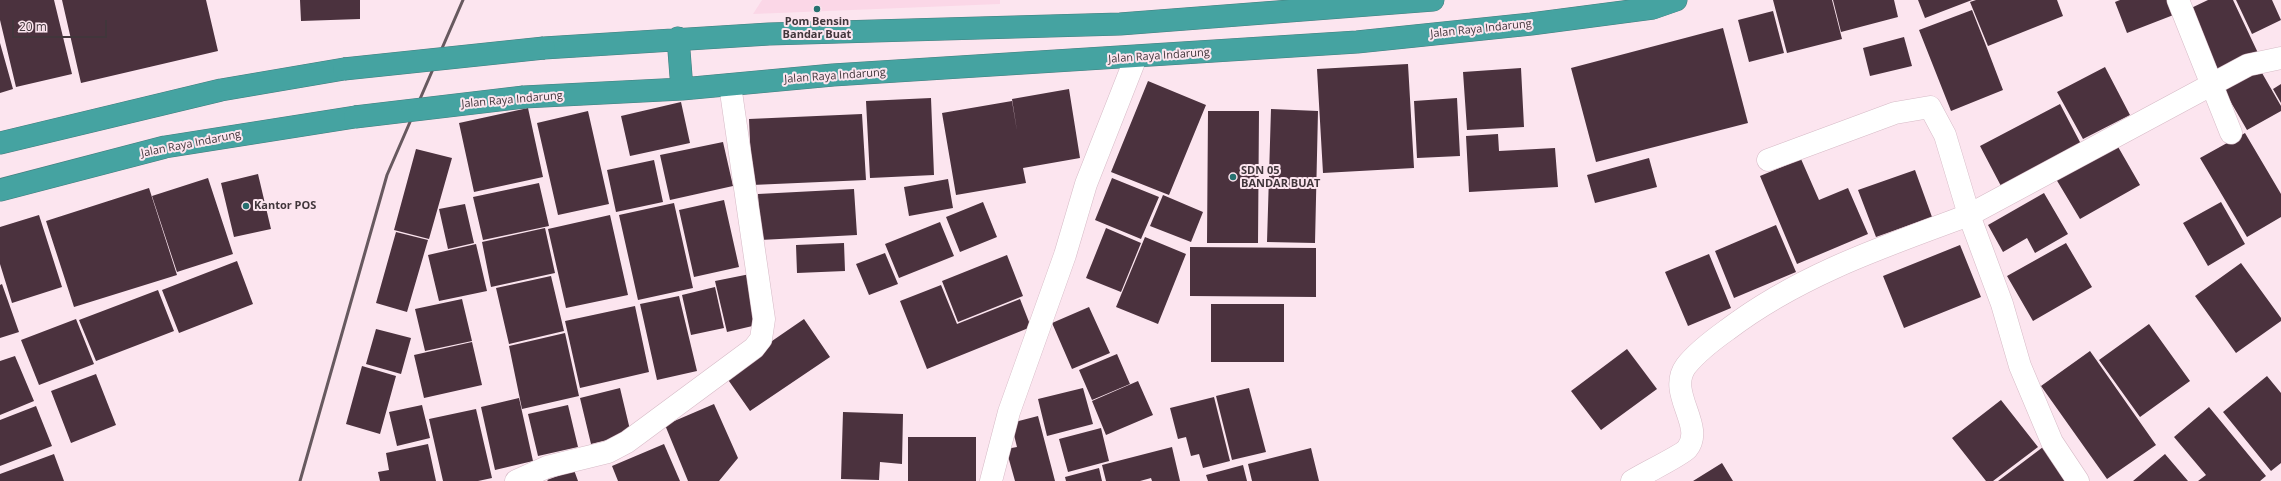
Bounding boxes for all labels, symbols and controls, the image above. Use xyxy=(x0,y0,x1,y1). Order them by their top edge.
marker: Pom Bensin Bandar Buat xyxy=(812,4,822,14)
scale bar xyxy=(14,12,109,38)
place label: Pom Bensin Bandar Buat xyxy=(783,15,851,41)
street label: Jalan Raya Indarung xyxy=(1430,17,1532,41)
text: 20 m xyxy=(19,18,47,35)
street label: Jalan Raya Indarung xyxy=(1108,46,1210,66)
street label: Jalan Raya Indarung xyxy=(784,66,886,86)
street label: Jalan Raya Indarung xyxy=(461,89,563,111)
street label: Jalan Raya Indarung xyxy=(140,128,242,160)
place label: SDN 05 BANDAR BUAT xyxy=(1241,164,1320,190)
marker: SDN 05 BANDAR BUAT xyxy=(1228,172,1238,182)
place label: Kantor POS xyxy=(254,199,316,213)
marker: Kantor POS xyxy=(241,201,251,211)

